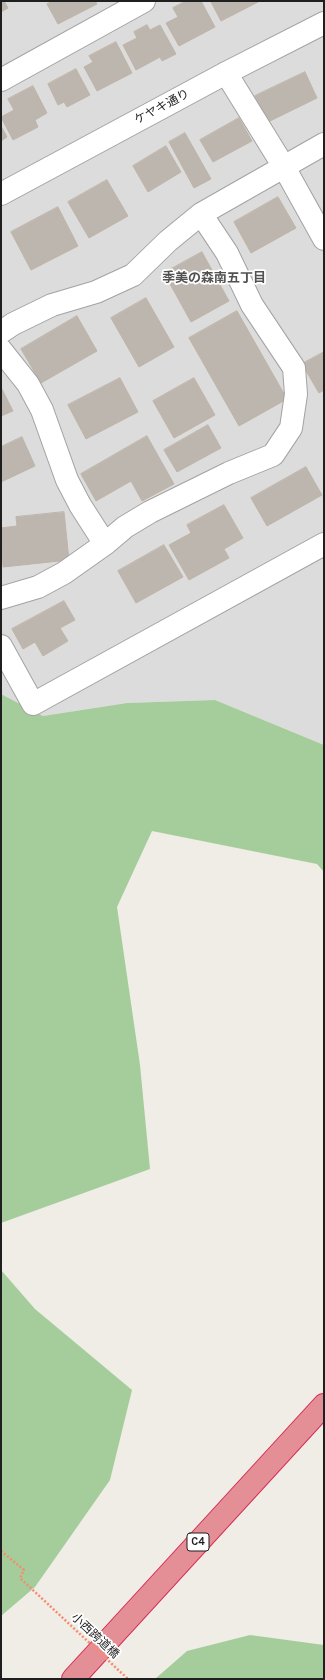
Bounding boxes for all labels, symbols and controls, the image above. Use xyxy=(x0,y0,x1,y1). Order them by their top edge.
street label: ケヤキ通り xyxy=(132,87,192,127)
district label: 季美の森南五丁目 xyxy=(162,270,266,286)
road number: C4 xyxy=(187,1533,209,1551)
street label: 小西跨道橋 xyxy=(68,1610,122,1662)

